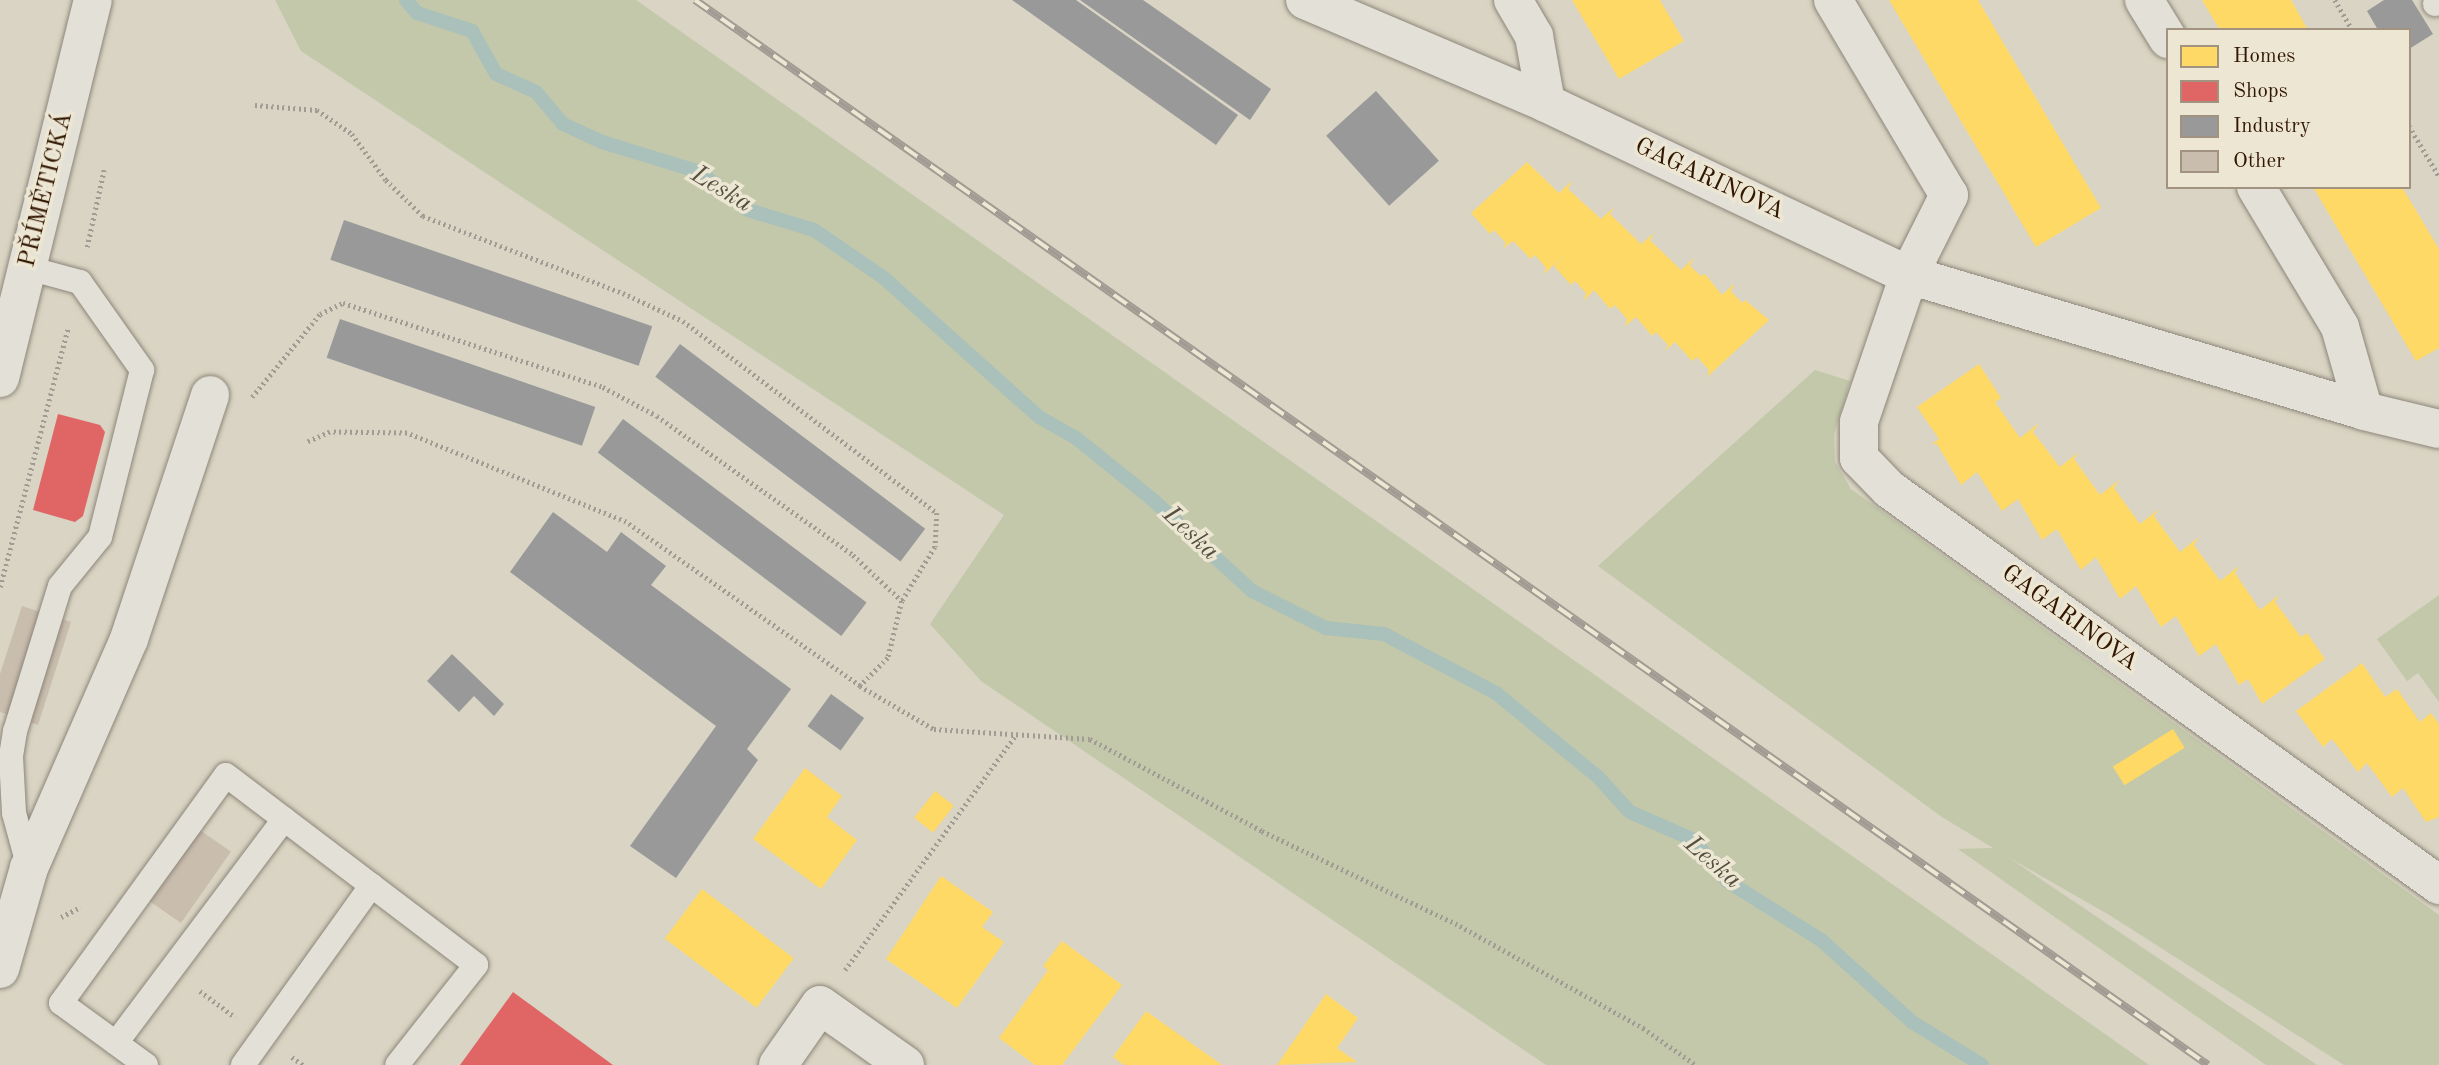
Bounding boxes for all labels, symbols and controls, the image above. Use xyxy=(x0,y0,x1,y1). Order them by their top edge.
legend xyxy=(2166,28,2411,189)
text: Homes xyxy=(2233,46,2295,67)
text: Shops xyxy=(2233,81,2288,102)
street label: PŘÍMĚTICKÁ xyxy=(14,109,80,271)
text: Industry xyxy=(2233,116,2311,137)
street label: GAGARINOVA xyxy=(1630,133,1788,227)
text: Other xyxy=(2233,151,2285,172)
water label: Leska xyxy=(685,160,757,220)
water label: Leska xyxy=(1155,500,1225,568)
street label: GAGARINOVA xyxy=(1995,560,2143,678)
water label: Leska xyxy=(1677,830,1747,896)

